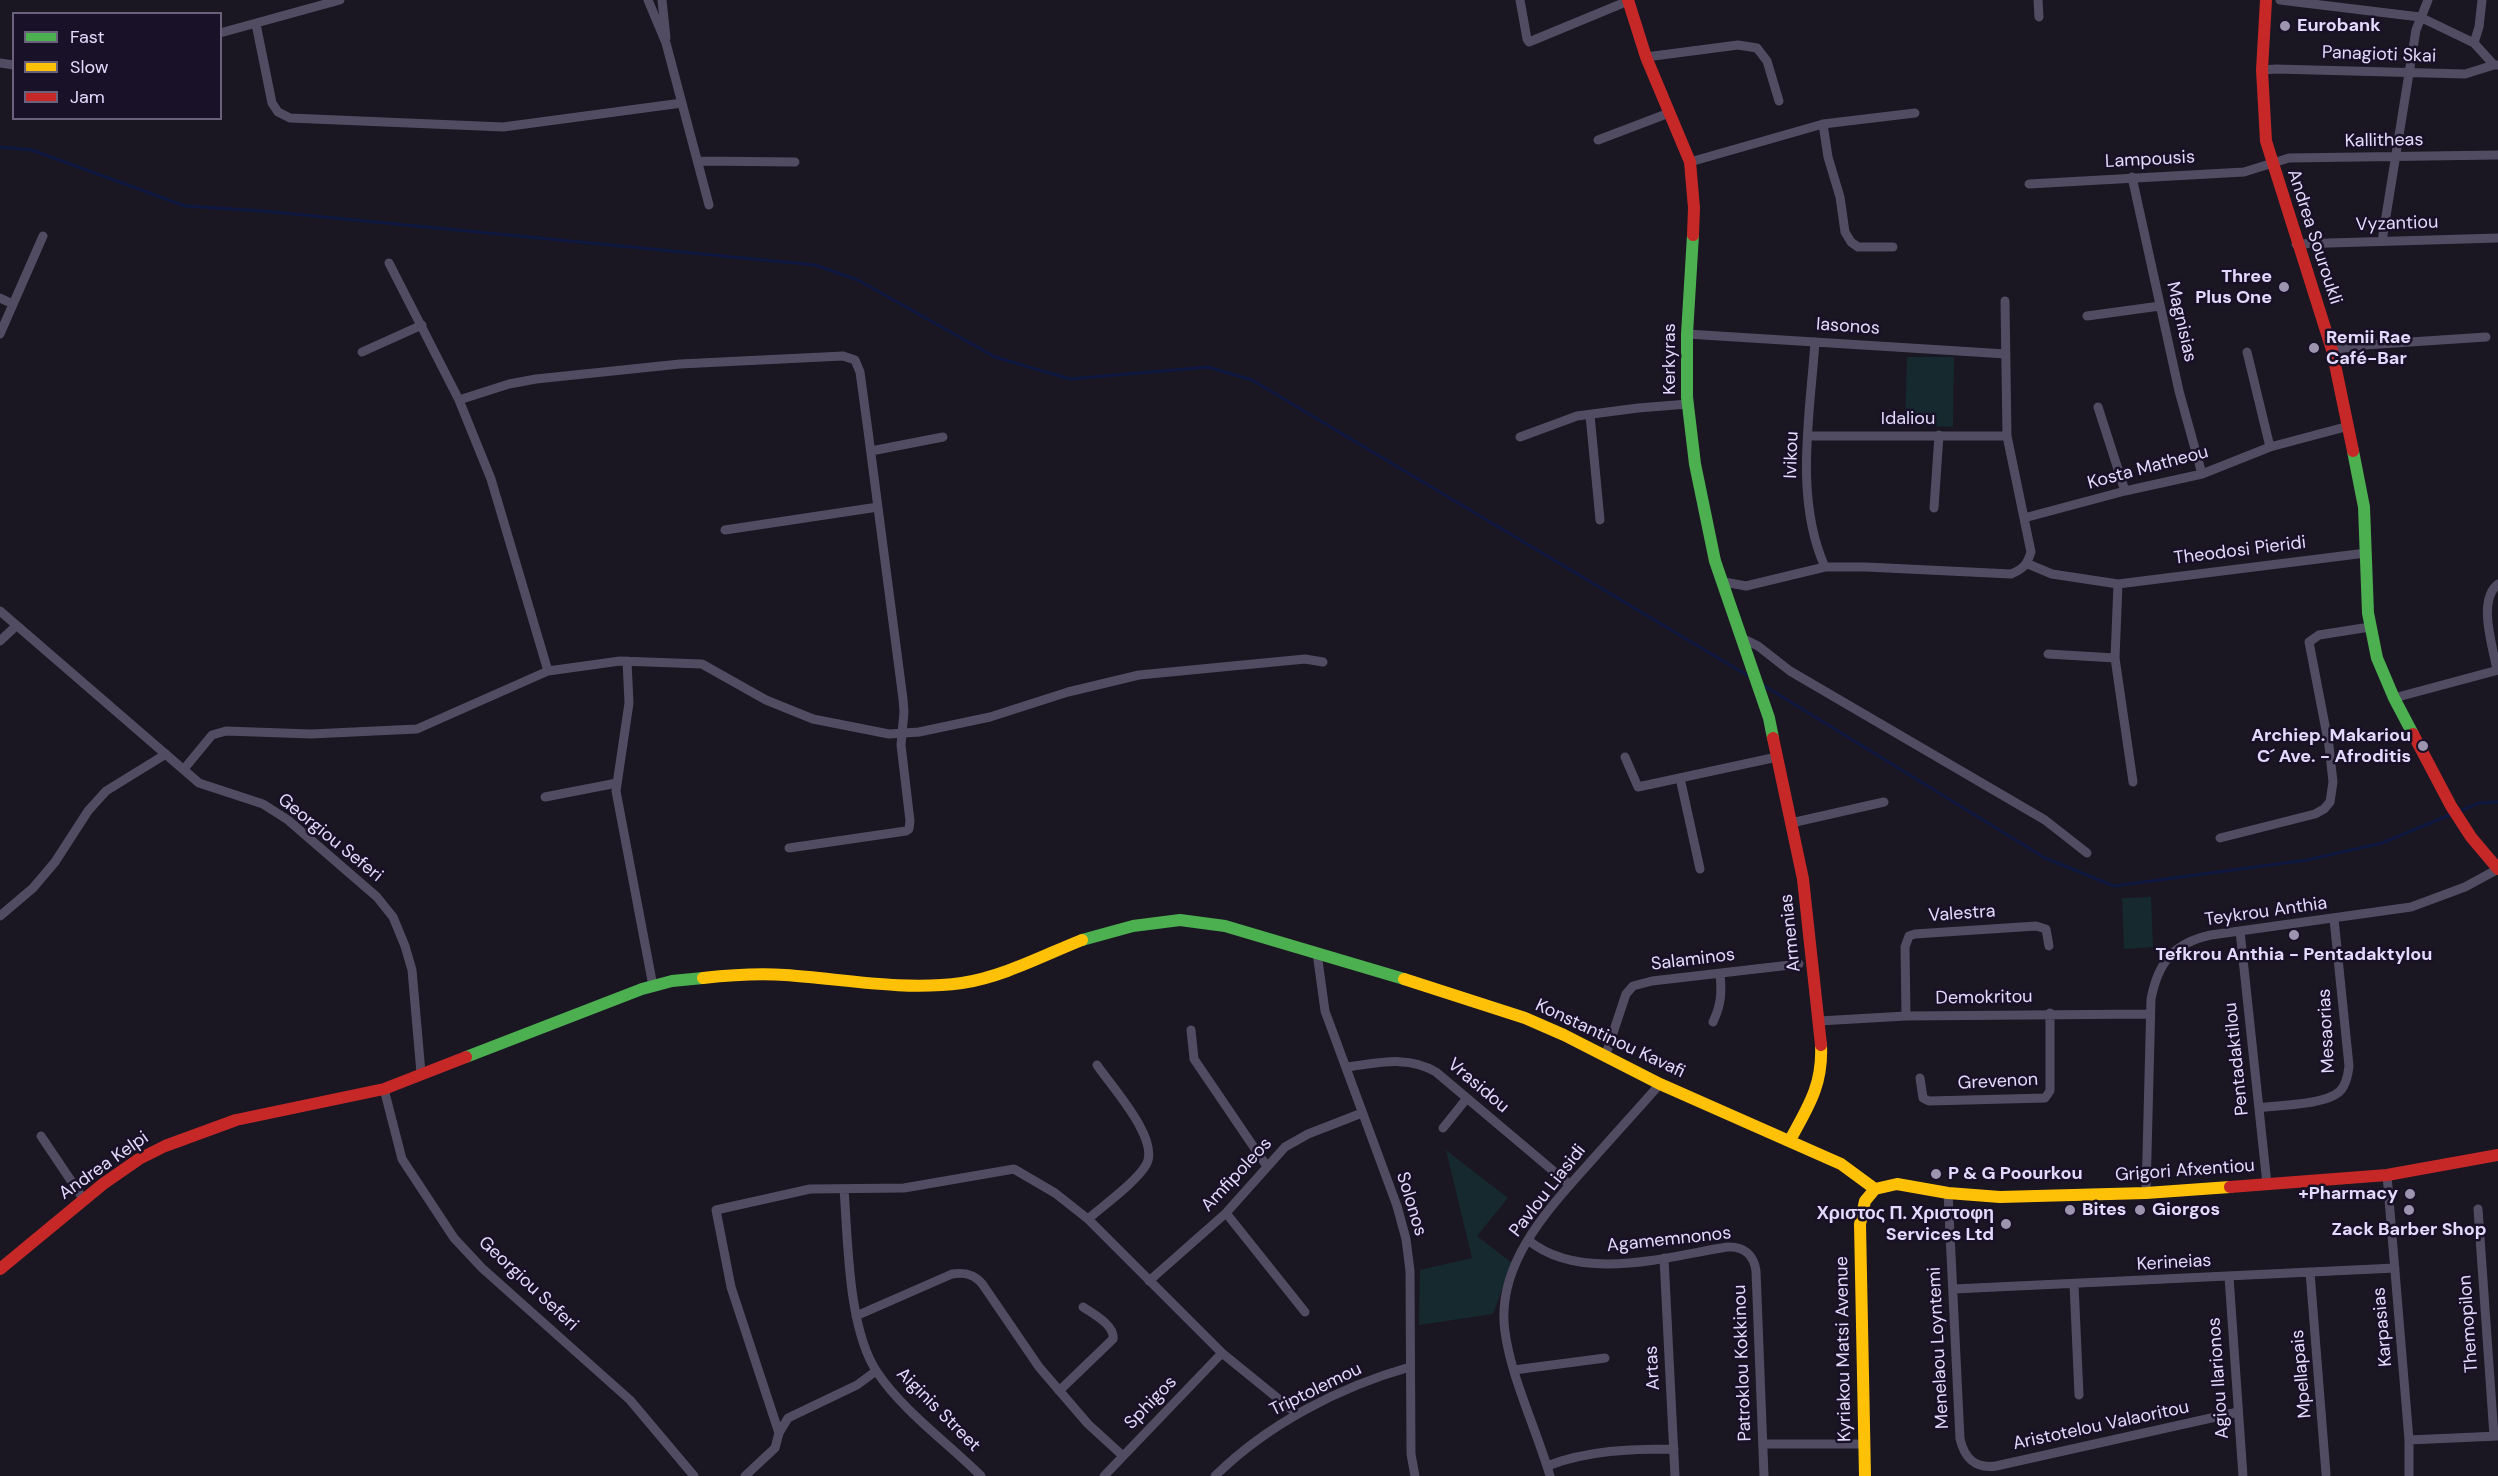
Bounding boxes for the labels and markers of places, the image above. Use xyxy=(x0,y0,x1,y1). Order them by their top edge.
place label: Eurobank xyxy=(2297,15,2381,37)
marker: Eurobank xyxy=(2278,19,2292,33)
place label: Three Plus One xyxy=(2195,266,2272,308)
marker: Three Plus One xyxy=(2277,280,2291,294)
place label: Remii Rae Café-Bar xyxy=(2326,327,2411,370)
marker: Remii Rae Café-Bar xyxy=(2307,341,2321,355)
place label: Archiep. Makariou C´ Ave. - Afroditis xyxy=(2251,725,2411,768)
marker: Archiep. Makariou C´ Ave. - Afroditis xyxy=(2416,739,2430,753)
marker: Tefkrou Anthia - Pentadaktylou xyxy=(2287,928,2301,942)
place label: Tefkrou Anthia - Pentadaktylou xyxy=(2156,944,2432,966)
place label: P & G Poourkou xyxy=(1948,1163,2083,1185)
marker: P & G Poourkou xyxy=(1929,1167,1943,1181)
place label: +Pharmacy xyxy=(2298,1183,2398,1205)
marker: +Pharmacy xyxy=(2403,1187,2417,1201)
place label: Bites xyxy=(2082,1199,2126,1221)
place label: Giorgos xyxy=(2152,1199,2220,1221)
place label: Χριστος Π. Χριστοφη Services Ltd xyxy=(1817,1203,1994,1246)
marker: Bites xyxy=(2063,1203,2077,1217)
marker: Giorgos xyxy=(2133,1203,2147,1217)
marker: Zack Barber Shop xyxy=(2402,1203,2416,1217)
marker: Χριστος Π. Χριστοφη Services Ltd xyxy=(1999,1217,2013,1231)
place label: Zack Barber Shop xyxy=(2332,1219,2486,1241)

